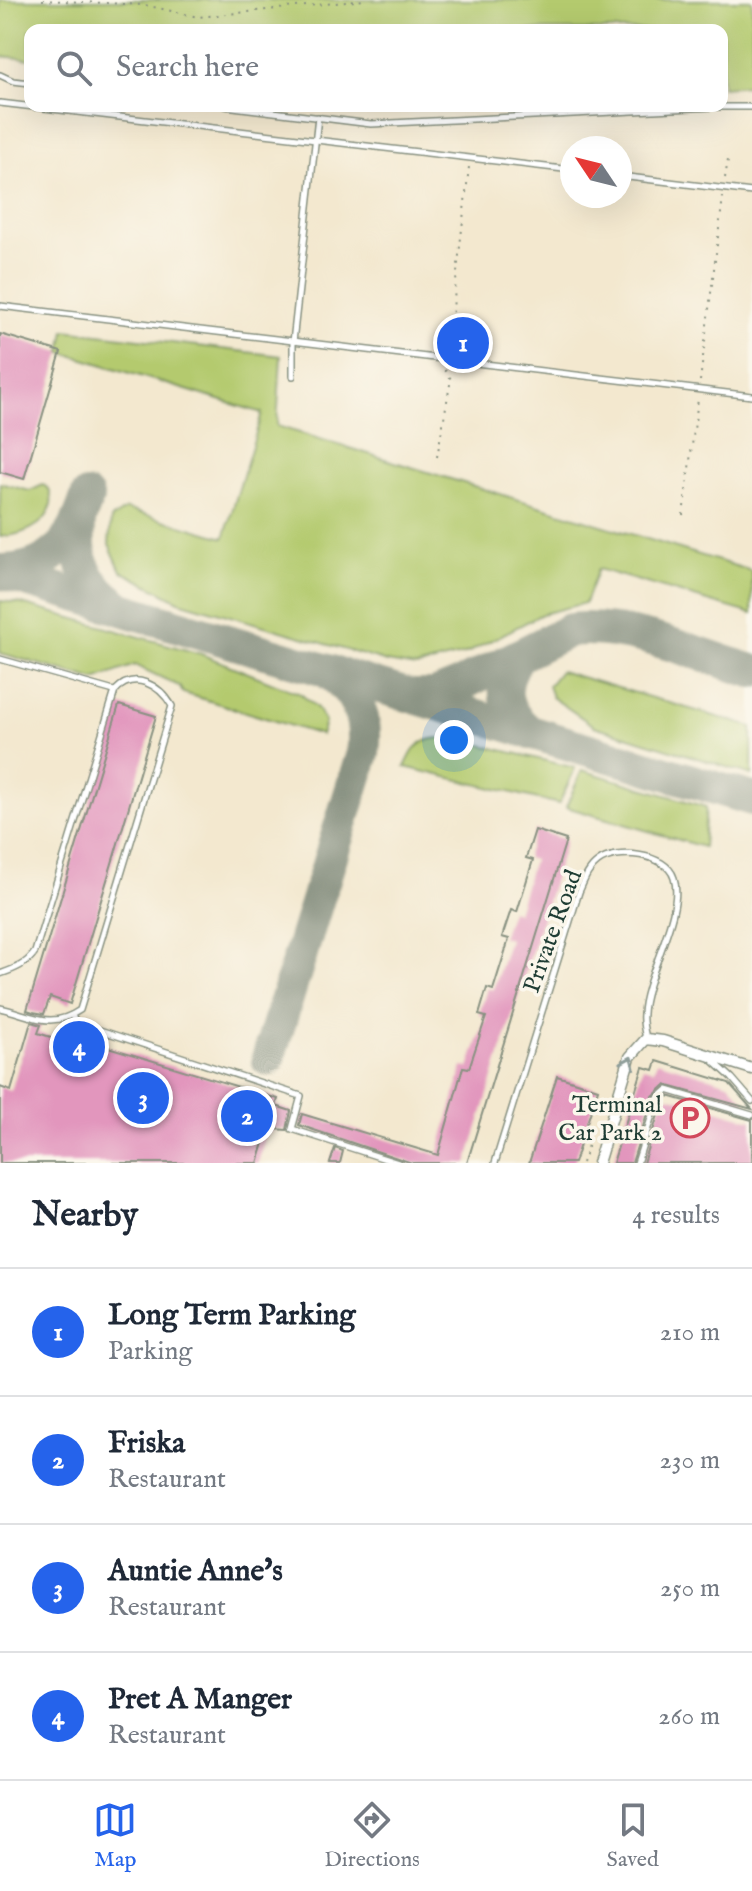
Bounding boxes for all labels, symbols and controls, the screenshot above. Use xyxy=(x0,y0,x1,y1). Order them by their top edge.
search box xyxy=(24,24,728,112)
icon: search xyxy=(52,46,96,90)
text: Search here xyxy=(116,49,259,87)
north arrow xyxy=(560,136,632,208)
pin: 1 xyxy=(437,313,489,373)
your location xyxy=(434,720,474,760)
street label: Private Road xyxy=(517,866,590,997)
pin: 4 xyxy=(53,1017,105,1077)
one-way arrow xyxy=(620,1056,636,1070)
pin: 3 xyxy=(117,1068,169,1128)
pin: 2 xyxy=(221,1086,273,1146)
place label: Terminal Car Park 2 xyxy=(558,1090,662,1149)
parking icon: Terminal Car Park 2 xyxy=(669,1097,711,1139)
text: Nearby xyxy=(32,1194,138,1237)
text: 4 results xyxy=(632,1199,720,1232)
text: Long Term Parking xyxy=(108,1297,356,1335)
text: 1 xyxy=(53,1316,63,1349)
text: 210 m xyxy=(660,1316,720,1349)
text: Parking xyxy=(108,1335,192,1368)
text: Friska xyxy=(108,1425,185,1463)
text: 2 xyxy=(52,1444,64,1477)
text: 230 m xyxy=(660,1444,720,1477)
text: Restaurant xyxy=(108,1463,226,1496)
text: Auntie Anne's xyxy=(108,1553,283,1591)
text: 3 xyxy=(53,1572,63,1605)
text: 250 m xyxy=(660,1572,720,1605)
text: Restaurant xyxy=(108,1591,226,1624)
text: Pret A Manger xyxy=(108,1681,292,1719)
text: 4 xyxy=(52,1700,64,1733)
text: 260 m xyxy=(658,1700,720,1733)
text: Restaurant xyxy=(108,1719,226,1752)
tab: Map xyxy=(93,1798,137,1874)
tab: Directions xyxy=(324,1798,420,1874)
tab: Saved xyxy=(607,1798,659,1874)

